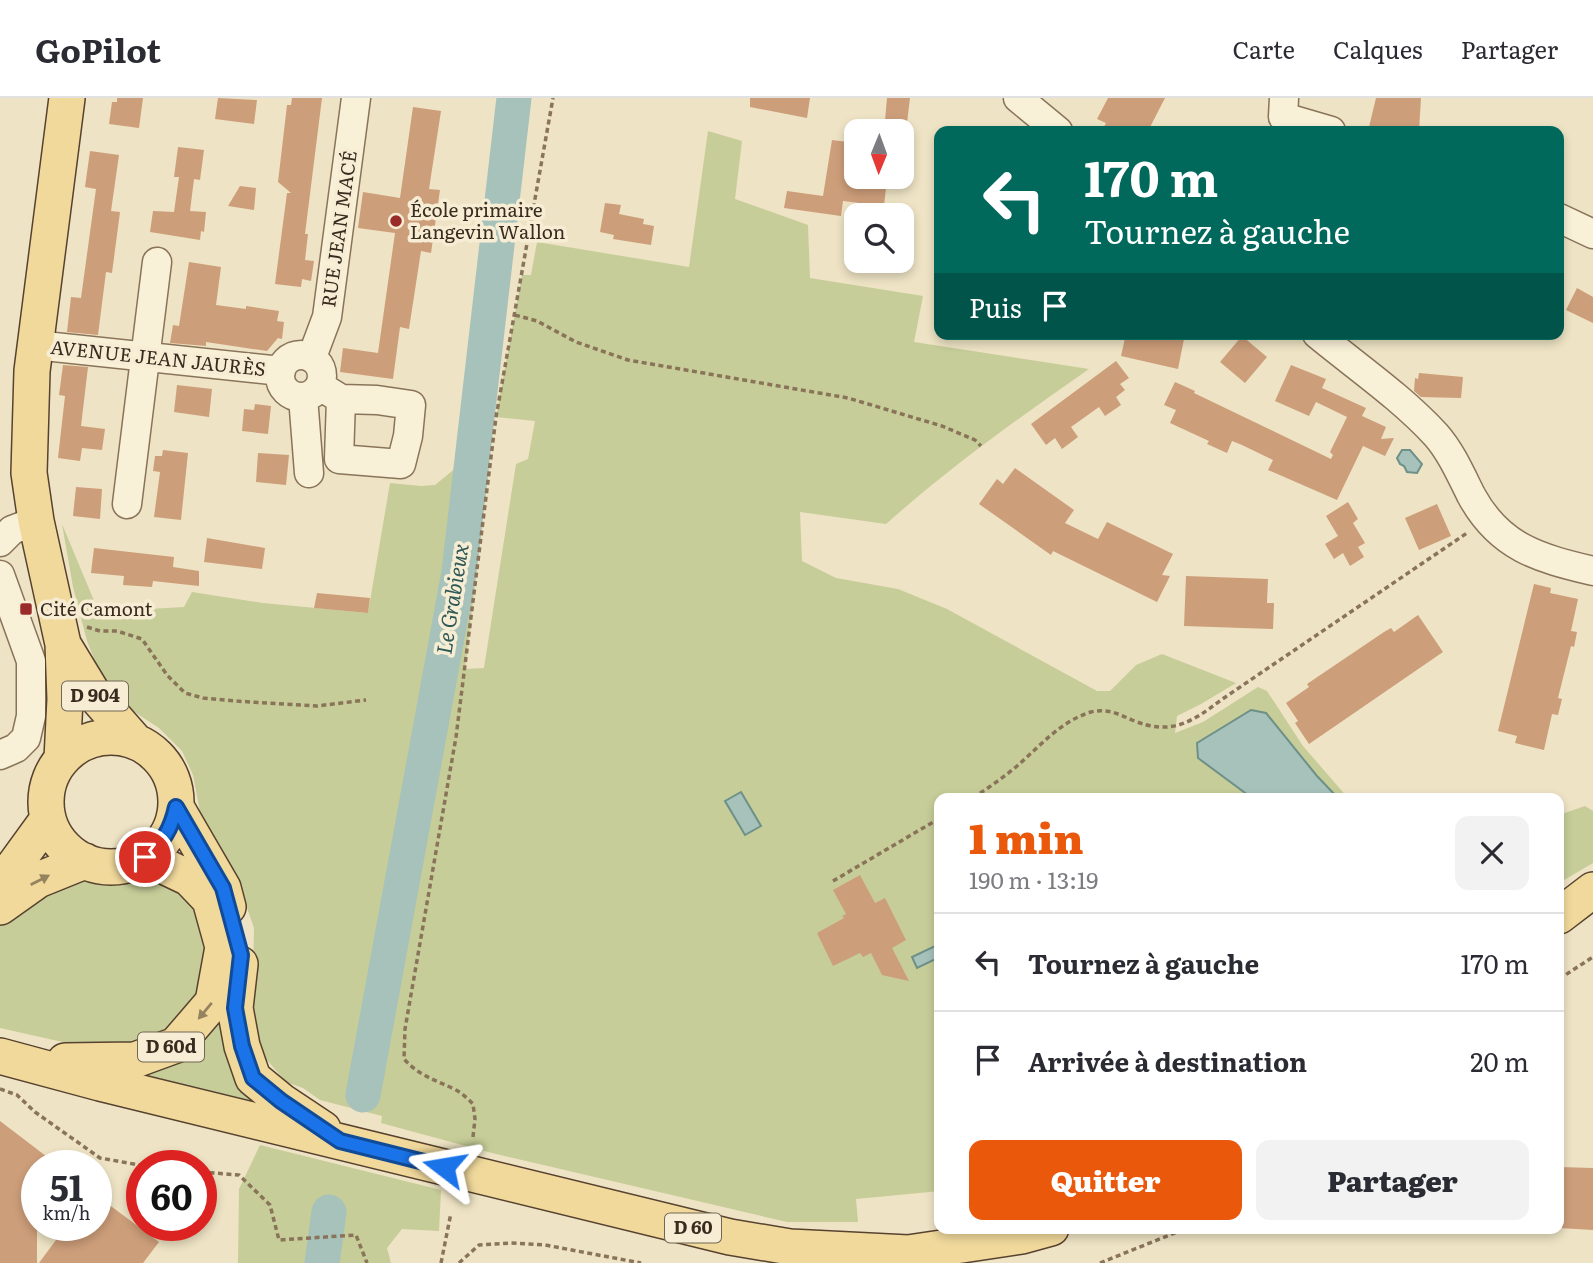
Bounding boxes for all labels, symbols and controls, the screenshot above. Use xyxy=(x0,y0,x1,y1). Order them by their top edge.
text: GoPilot xyxy=(35,24,161,73)
text: Carte xyxy=(1232,31,1295,66)
text: Calques xyxy=(1333,31,1423,66)
text: Partager xyxy=(1461,31,1558,66)
north arrow xyxy=(844,119,914,189)
map controls xyxy=(844,119,914,273)
text: 170 m xyxy=(1084,139,1218,212)
street label: RUE JEAN MACÉ xyxy=(313,149,363,309)
icon: left xyxy=(969,154,1060,245)
place label: École primaire Langevin Wallon xyxy=(410,195,565,245)
button: search xyxy=(844,203,914,273)
text: Tournez à gauche xyxy=(1084,206,1350,254)
marker: École primaire Langevin Wallon xyxy=(388,213,404,229)
text: Puis xyxy=(969,287,1022,326)
icon: arrive xyxy=(1036,287,1074,325)
street label: AVENUE JEAN JAURÈS xyxy=(49,332,267,382)
water label: Le Grabieux xyxy=(426,541,475,656)
place label: Cité Camont xyxy=(40,594,153,622)
marker: Cité Camont xyxy=(18,601,34,617)
road number: D 904 xyxy=(62,682,128,710)
text: 1 min xyxy=(969,805,1084,867)
button: close xyxy=(1455,816,1529,890)
pin xyxy=(115,827,175,887)
icon: arrive xyxy=(126,838,164,876)
text: 190 m · 13:19 xyxy=(969,862,1098,896)
one-way arrow xyxy=(30,875,50,886)
icon: left xyxy=(969,943,1007,981)
text: Tournez à gauche xyxy=(1028,943,1259,982)
text: 170 m xyxy=(1461,943,1529,982)
one-way arrow xyxy=(198,1003,213,1020)
road number: D 60d xyxy=(138,1032,204,1062)
icon: arrive xyxy=(969,1041,1007,1079)
text: Arrivée à destination xyxy=(1028,1041,1307,1080)
text: 20 m xyxy=(1470,1041,1529,1080)
position arrow xyxy=(407,1130,481,1204)
button: Quitter xyxy=(969,1140,1242,1220)
button: Partager xyxy=(1256,1140,1529,1220)
speed limit sign: 60 xyxy=(126,1150,217,1241)
text: 51 xyxy=(50,1160,83,1212)
text: km/h xyxy=(43,1199,90,1226)
road number: D 60 xyxy=(665,1213,721,1242)

